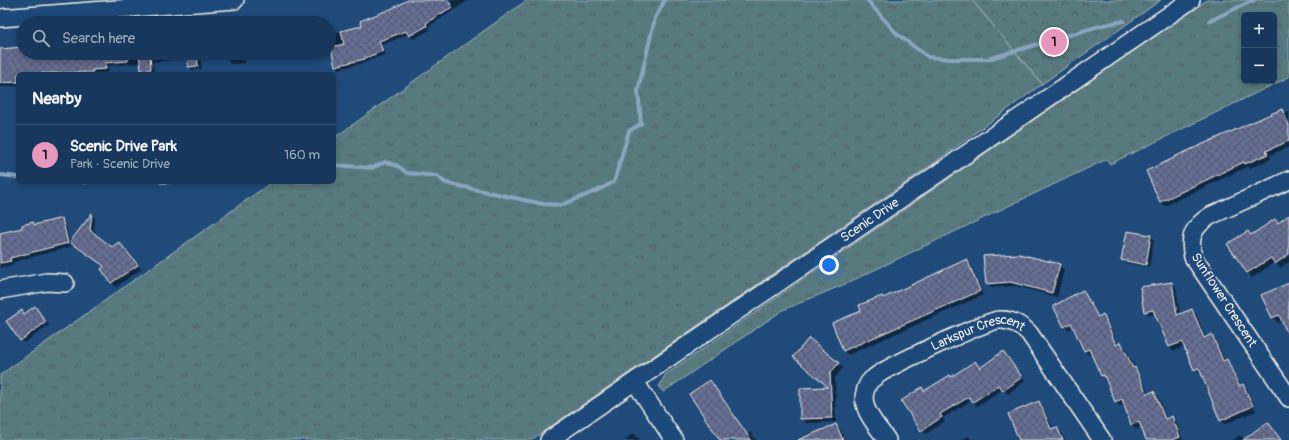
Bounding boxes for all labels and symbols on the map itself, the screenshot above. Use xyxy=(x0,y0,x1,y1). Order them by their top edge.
pin: 1 xyxy=(1041,27,1067,57)
street label: Scenic Drive xyxy=(838,194,903,246)
street label: Sunflower Crescent xyxy=(1188,250,1261,351)
your location xyxy=(819,255,839,275)
street label: Larkspur Crescent xyxy=(928,312,1029,354)

